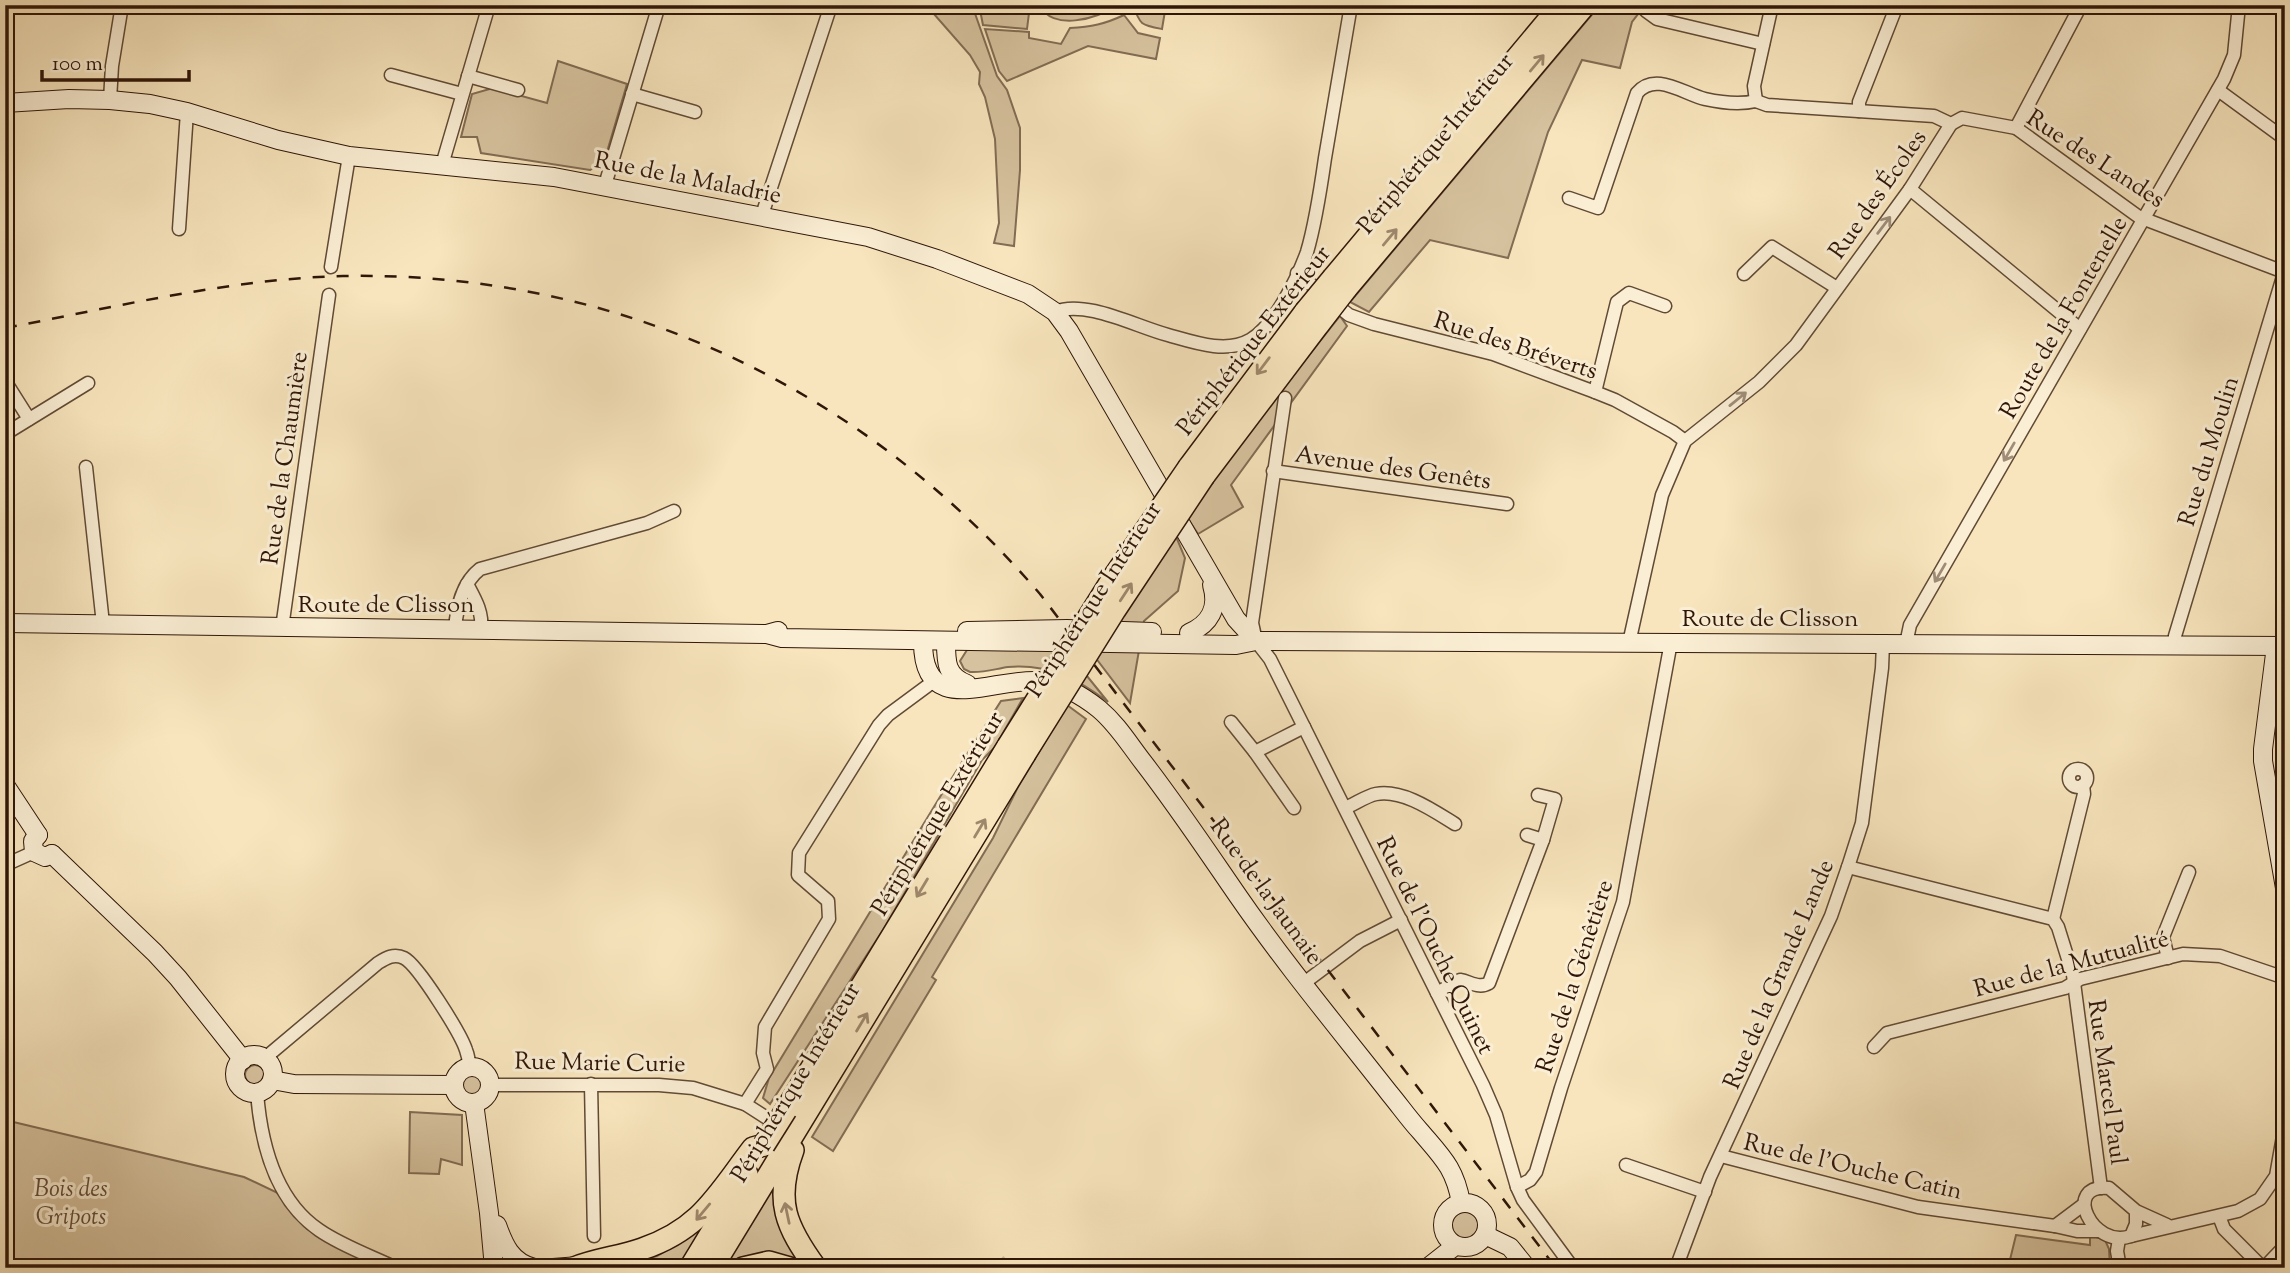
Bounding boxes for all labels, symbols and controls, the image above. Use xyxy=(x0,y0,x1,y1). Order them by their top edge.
scale bar xyxy=(42,38,189,82)
street label: Périphérique Intérieur xyxy=(1350,46,1523,242)
text: 100 m xyxy=(52,50,103,80)
one-way arrow xyxy=(1529,54,1545,72)
street label: Rue des Landes xyxy=(2019,102,2171,217)
street label: Rue des Écoles xyxy=(1821,123,1936,267)
street label: Rue de la Maladrie xyxy=(591,144,784,214)
street label: Route de la Fontenelle xyxy=(1993,210,2137,426)
one-way arrow xyxy=(1876,216,1891,235)
one-way arrow xyxy=(1382,228,1398,246)
street label: Périphérique Extérieur xyxy=(1169,239,1340,444)
street label: Rue des Bréverts xyxy=(1429,304,1602,389)
street label: Rue de la Chaumière xyxy=(254,349,318,567)
one-way arrow xyxy=(1255,356,1270,375)
street label: Rue du Moulin xyxy=(2171,372,2249,531)
one-way arrow xyxy=(1729,391,1747,406)
street label: Avenue des Genêts xyxy=(1292,438,1493,500)
one-way arrow xyxy=(2002,441,2016,461)
street label: Périphérique Intérieur xyxy=(1018,495,1171,705)
one-way arrow xyxy=(1933,563,1947,583)
one-way arrow xyxy=(1120,583,1134,603)
street label: Route de Clisson xyxy=(298,589,474,623)
street label: Route de Clisson xyxy=(1682,603,1858,637)
street label: Périphérique Extérieur xyxy=(864,705,1013,923)
street label: Rue de la Jaunaie xyxy=(1201,812,1330,972)
one-way arrow xyxy=(974,818,988,838)
street label: Rue de l'Ouche Quinet xyxy=(1367,831,1502,1060)
street label: Rue de la Grande Lande xyxy=(1716,855,1844,1095)
street label: Rue de la Génêtière xyxy=(1529,876,1623,1078)
one-way arrow xyxy=(915,877,929,897)
street label: Rue de la Mutualité xyxy=(1970,923,2173,1007)
street label: Périphérique Intérieur xyxy=(724,977,870,1189)
street label: Rue Marcel Paul xyxy=(2078,997,2134,1167)
one-way arrow xyxy=(855,1012,869,1032)
street label: Rue Marie Curie xyxy=(514,1046,686,1082)
street label: Rue de l'Ouche Catin xyxy=(1740,1126,1965,1210)
park label: Bois des Gripots xyxy=(34,1173,108,1235)
one-way arrow xyxy=(695,1202,711,1220)
one-way arrow xyxy=(779,1202,793,1225)

